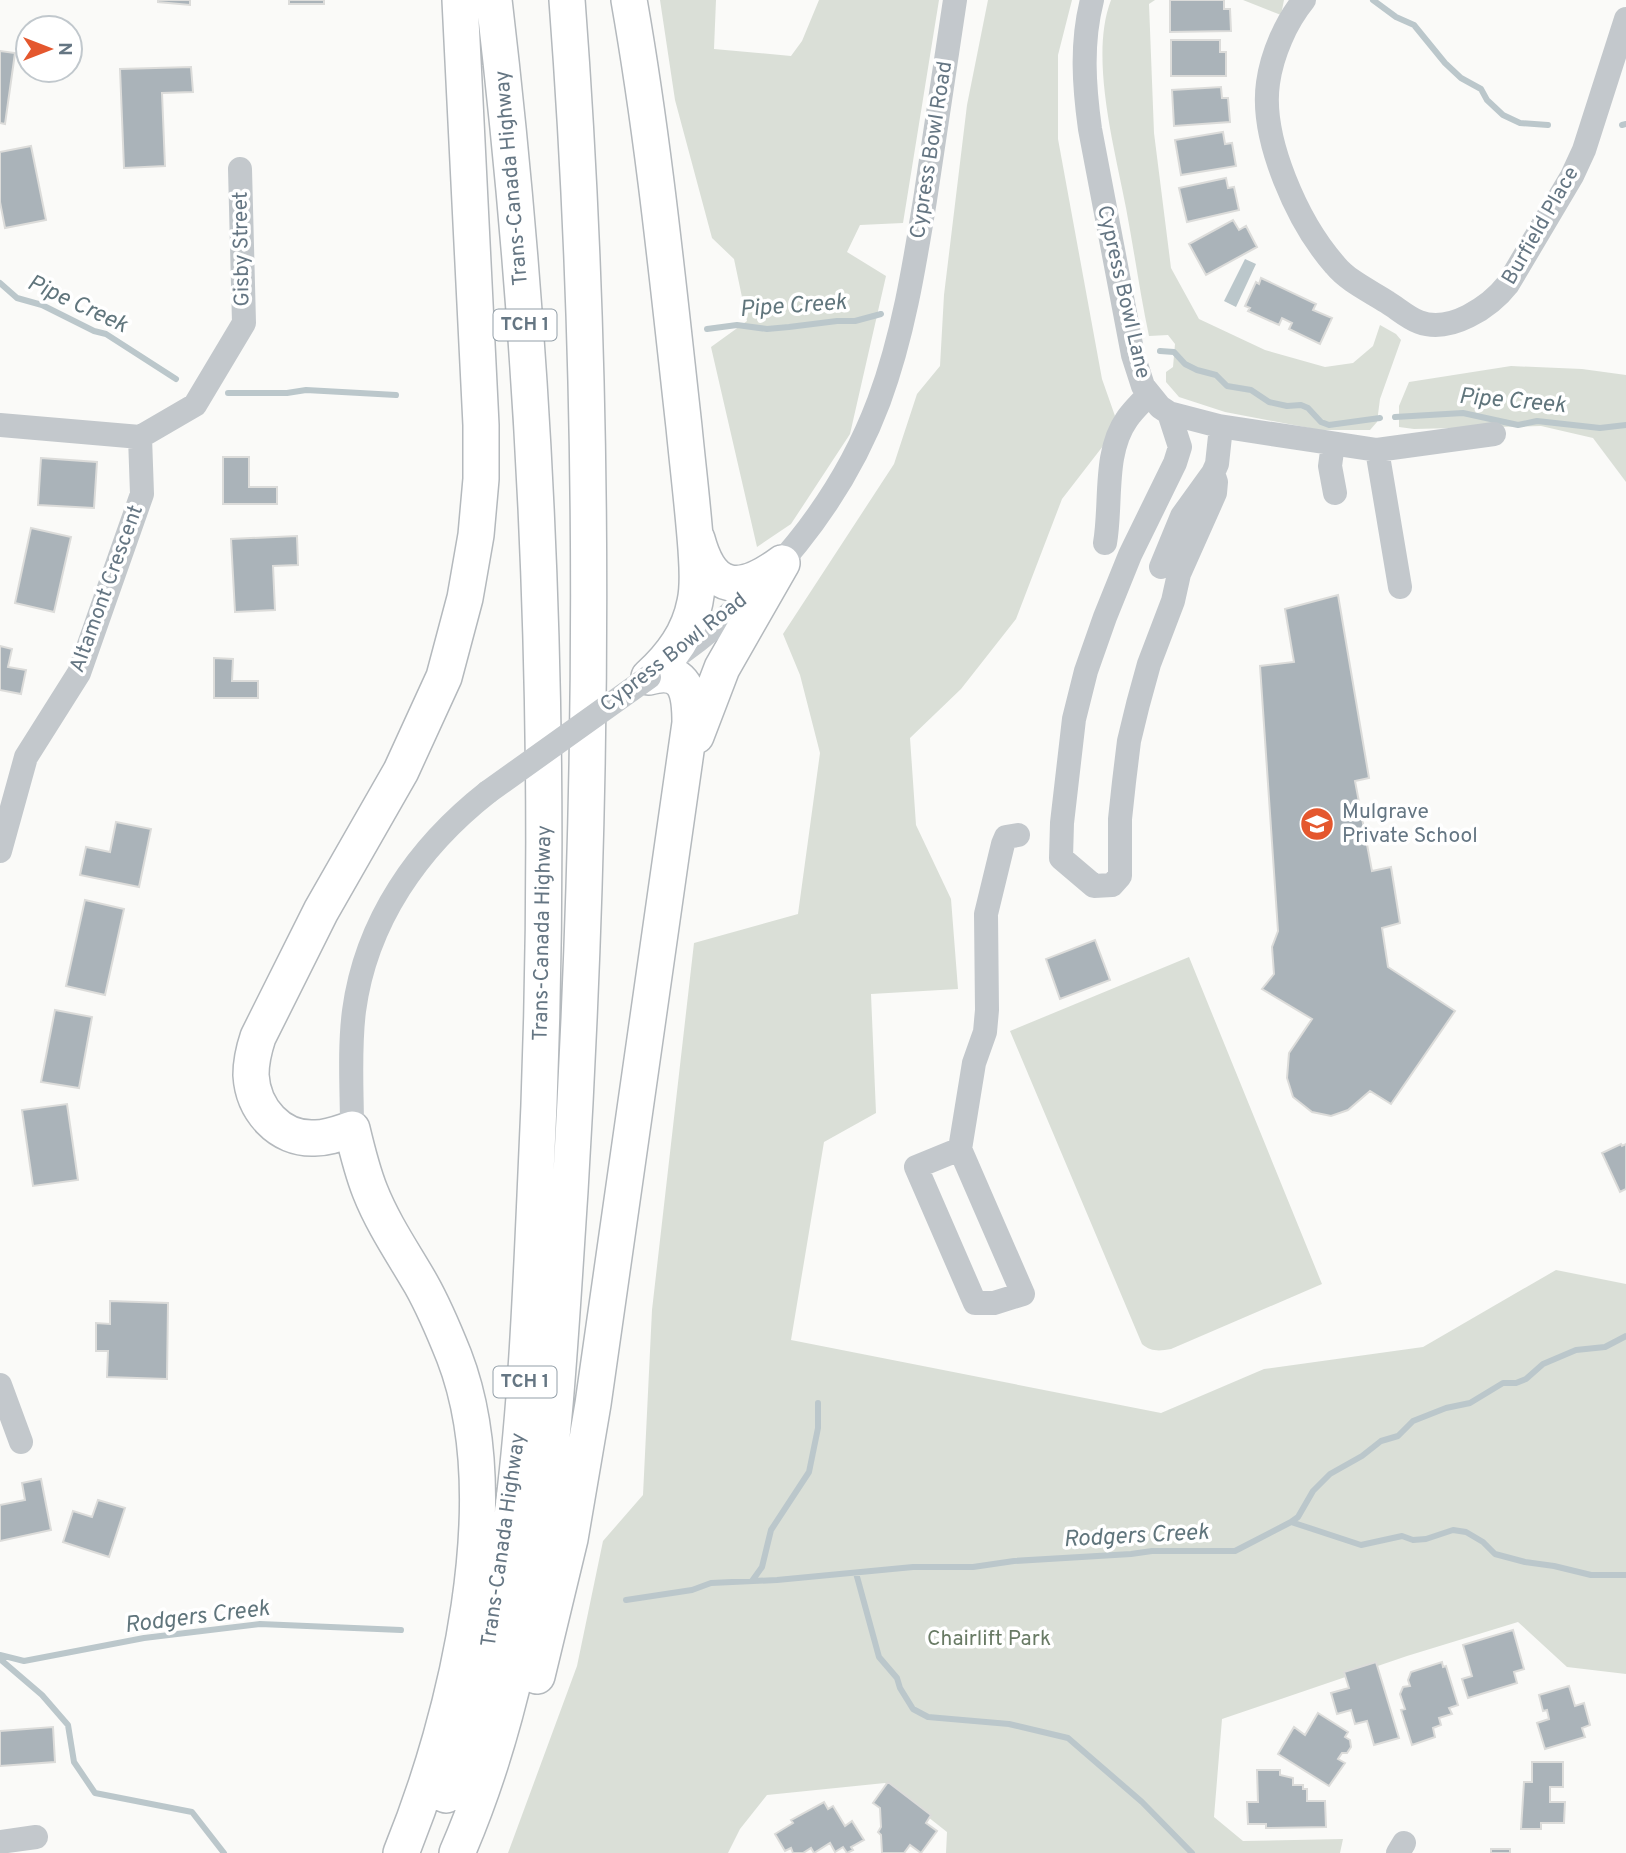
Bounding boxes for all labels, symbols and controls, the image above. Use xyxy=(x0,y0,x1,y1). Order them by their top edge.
north arrow xyxy=(14,14,84,84)
text: N xyxy=(52,42,76,56)
street label: Cypress Bowl Road xyxy=(905,59,959,241)
street label: Trans-Canada Highway xyxy=(489,69,535,287)
street label: Burfield Place xyxy=(1496,162,1586,290)
street label: Gisby Street xyxy=(227,191,257,307)
street label: Cypress Bowl Lane xyxy=(1090,203,1156,381)
water label: Pipe Creek xyxy=(22,269,132,341)
water label: Pipe Creek xyxy=(739,289,848,325)
road number: TCH 1 xyxy=(494,310,556,340)
water label: Pipe Creek xyxy=(1457,383,1567,421)
street label: Altamont Crescent xyxy=(64,501,150,677)
street label: Cypress Bowl Road xyxy=(595,587,753,719)
place label: Mulgrave Private School xyxy=(1342,799,1478,850)
school or university icon: Mulgrave Private School xyxy=(1298,805,1336,843)
street label: Trans-Canada Highway xyxy=(528,825,558,1041)
road number: TCH 1 xyxy=(494,1366,556,1398)
street label: Trans-Canada Highway xyxy=(476,1431,532,1649)
water label: Rodgers Creek xyxy=(1063,1519,1210,1555)
water label: Rodgers Creek xyxy=(123,1595,271,1641)
park label: Chairlift Park xyxy=(927,1626,1051,1653)

